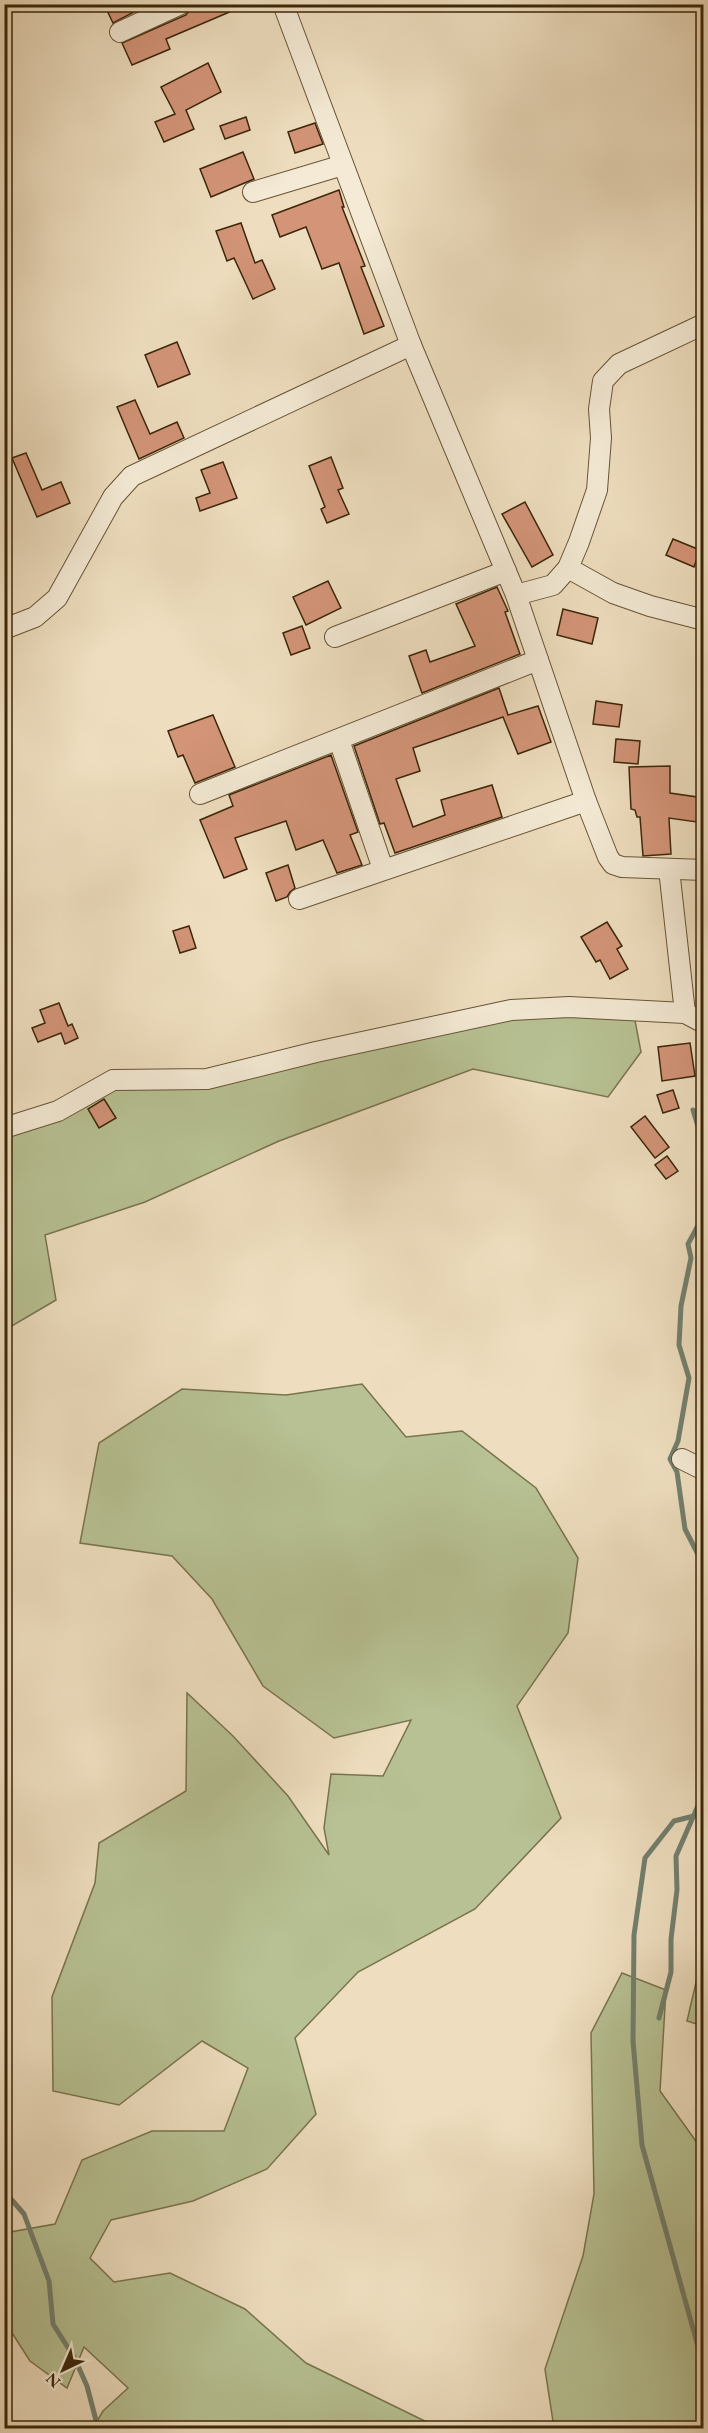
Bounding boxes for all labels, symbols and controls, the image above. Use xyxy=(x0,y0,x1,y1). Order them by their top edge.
north arrow xyxy=(33,2340,93,2400)
text: N xyxy=(41,2368,65,2392)

